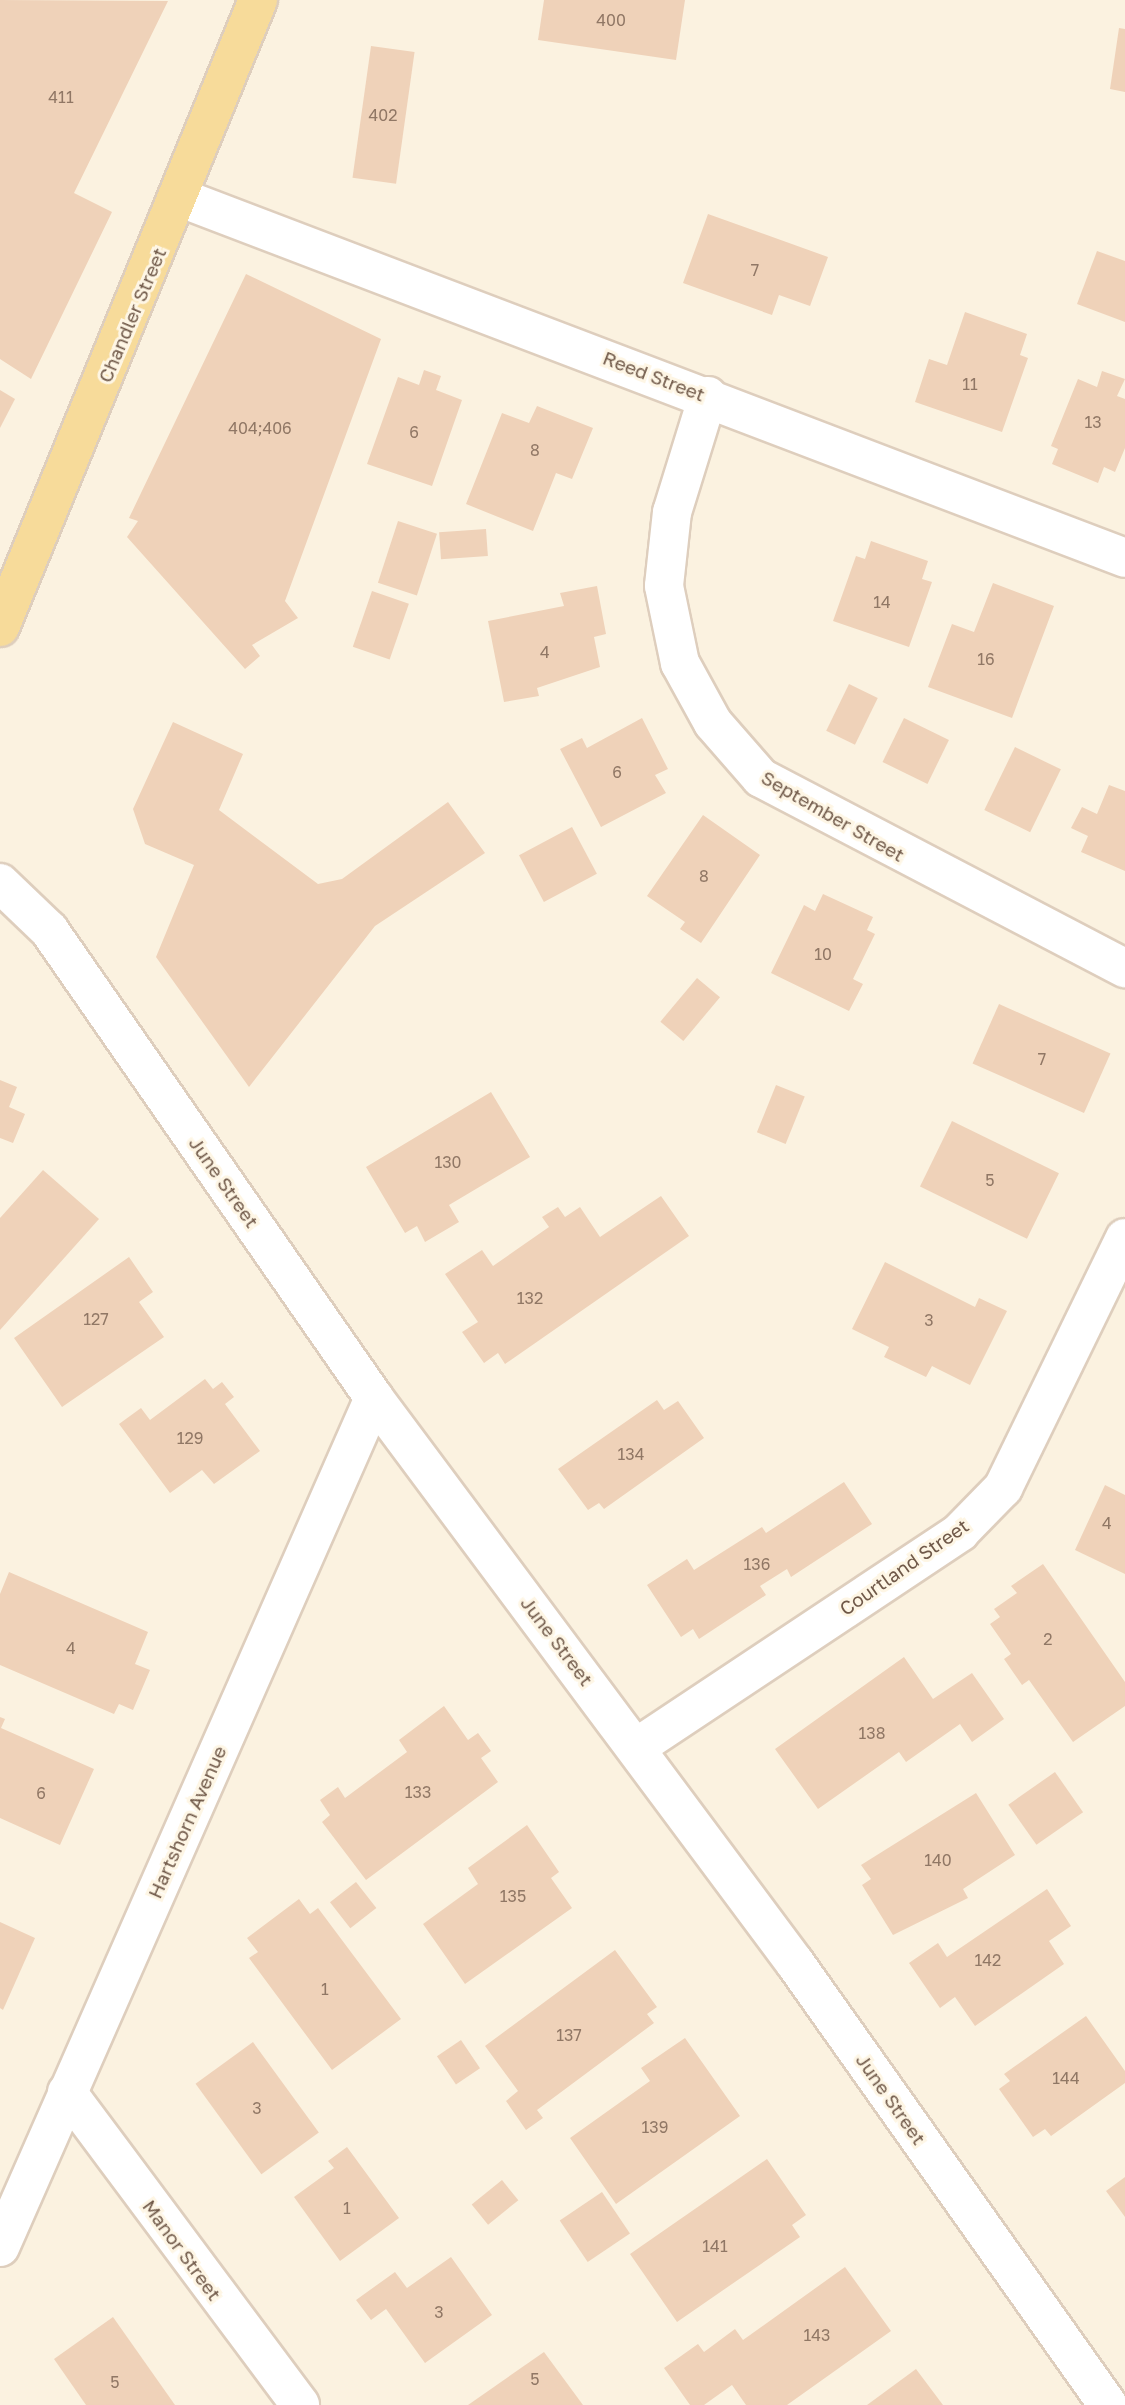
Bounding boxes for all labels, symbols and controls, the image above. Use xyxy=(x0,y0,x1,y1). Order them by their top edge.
house number: 400 xyxy=(596,10,626,30)
house number: 411 xyxy=(48,87,74,107)
house number: 402 xyxy=(369,105,397,125)
street label: Chandler Street xyxy=(93,244,171,386)
house number: 7 xyxy=(751,260,759,280)
street label: Reed Street xyxy=(600,346,708,406)
house number: 11 xyxy=(962,374,978,394)
house number: 13 xyxy=(1084,412,1102,432)
house number: 404;406 xyxy=(228,418,292,438)
house number: 6 xyxy=(409,422,419,442)
house number: 8 xyxy=(530,440,540,460)
house number: 14 xyxy=(873,592,891,612)
house number: 4 xyxy=(540,642,550,662)
house number: 16 xyxy=(977,649,995,669)
house number: 6 xyxy=(612,762,622,782)
street label: September Street xyxy=(757,766,909,866)
house number: 8 xyxy=(699,866,709,886)
house number: 10 xyxy=(814,944,832,964)
house number: 7 xyxy=(1038,1049,1046,1069)
street label: June Street xyxy=(184,1132,264,1232)
house number: 130 xyxy=(434,1152,462,1172)
house number: 5 xyxy=(985,1170,995,1190)
house number: 132 xyxy=(517,1288,543,1308)
house number: 127 xyxy=(83,1309,109,1329)
house number: 3 xyxy=(924,1310,934,1330)
house number: 129 xyxy=(177,1428,203,1448)
house number: 134 xyxy=(618,1444,644,1464)
house number: 4 xyxy=(1102,1513,1112,1533)
street label: Courtland Street xyxy=(835,1514,973,1620)
house number: 136 xyxy=(744,1554,770,1574)
street label: June Street xyxy=(516,1592,598,1690)
house number: 2 xyxy=(1043,1629,1053,1649)
house number: 4 xyxy=(66,1638,76,1658)
house number: 138 xyxy=(859,1723,885,1743)
street label: Hartshorn Avenue xyxy=(143,1742,231,1902)
house number: 133 xyxy=(405,1782,431,1802)
house number: 6 xyxy=(36,1783,46,1803)
house number: 140 xyxy=(924,1850,952,1870)
house number: 135 xyxy=(500,1886,526,1906)
house number: 142 xyxy=(975,1950,1001,1970)
house number: 1 xyxy=(321,1979,329,1999)
house number: 137 xyxy=(556,2025,582,2045)
street label: June Street xyxy=(851,2049,931,2149)
house number: 144 xyxy=(1052,2068,1080,2088)
house number: 3 xyxy=(252,2098,262,2118)
house number: 139 xyxy=(642,2117,668,2137)
street label: Manor Street xyxy=(138,2195,226,2305)
house number: 1 xyxy=(343,2198,351,2218)
house number: 141 xyxy=(702,2236,728,2256)
house number: 3 xyxy=(434,2302,444,2322)
house number: 143 xyxy=(804,2325,830,2345)
house number: 5 xyxy=(530,2369,540,2389)
house number: 5 xyxy=(110,2372,120,2392)

